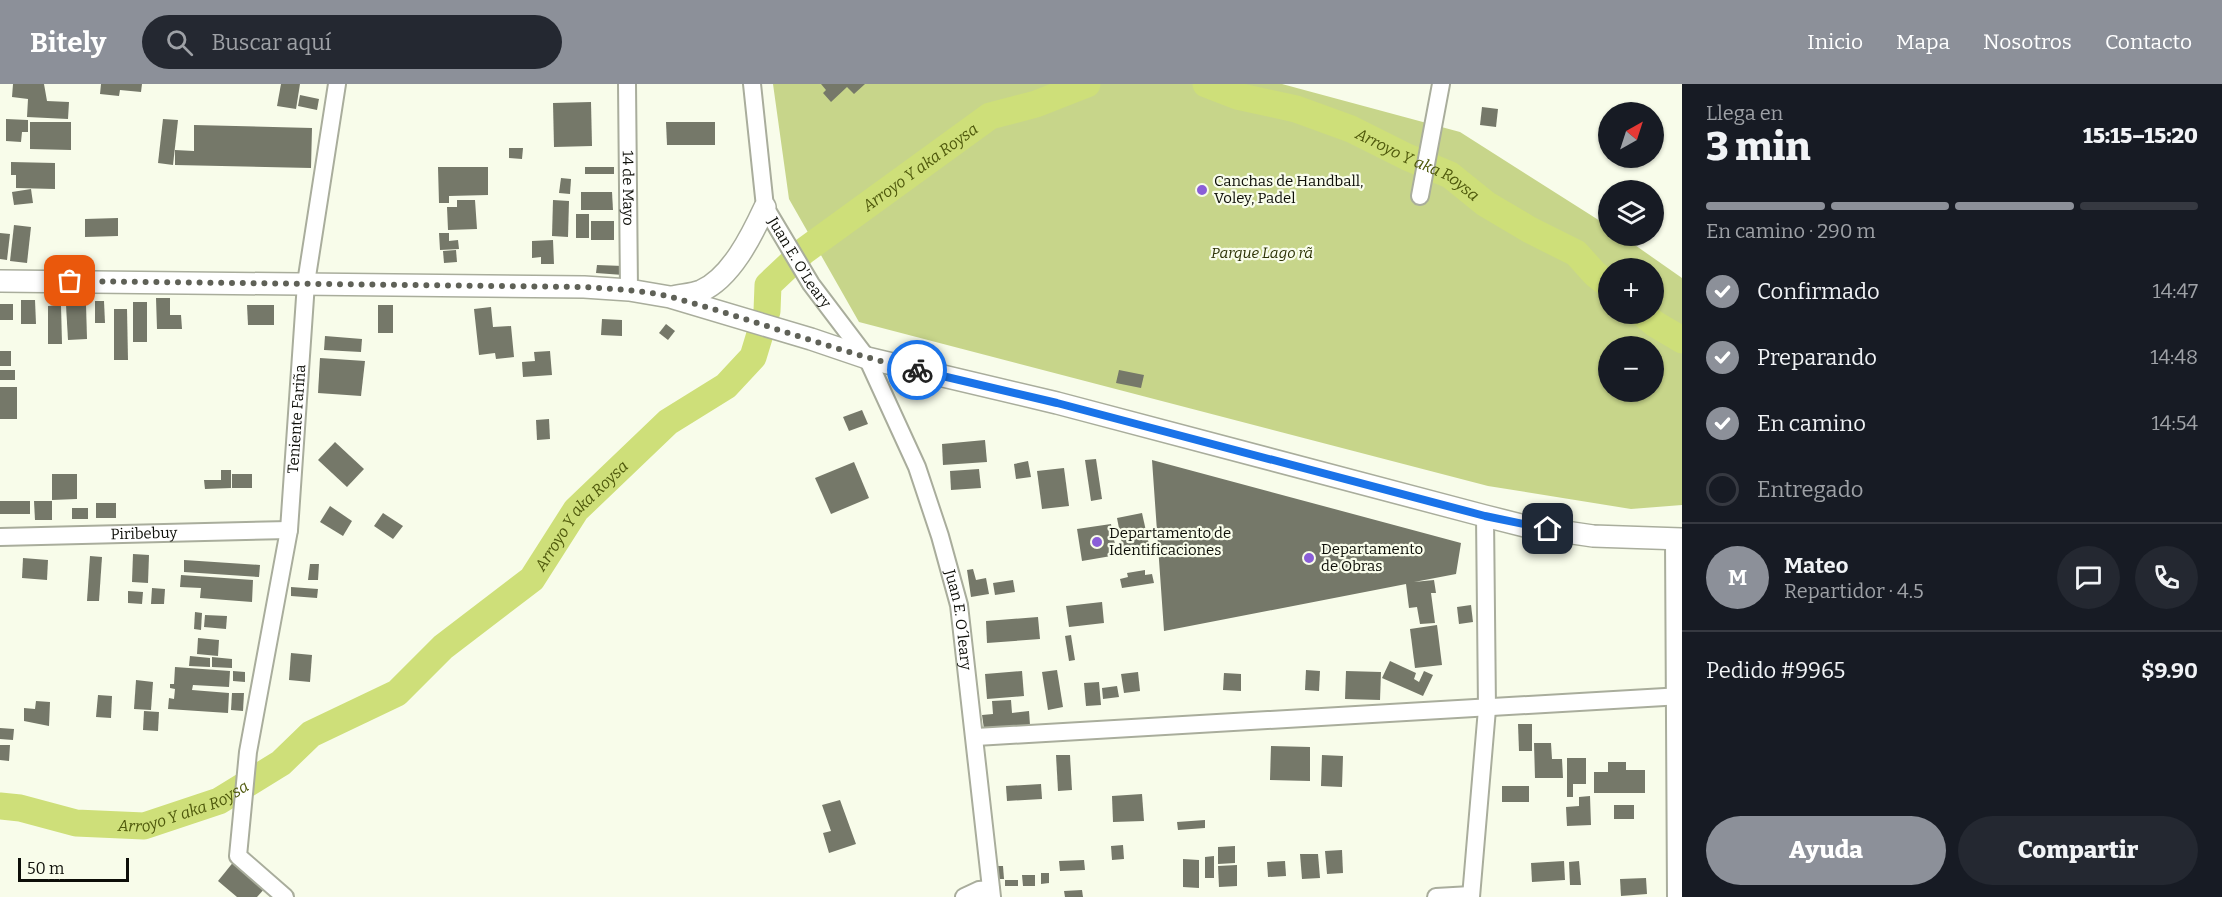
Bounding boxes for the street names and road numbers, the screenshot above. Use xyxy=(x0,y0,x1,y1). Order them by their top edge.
street label: 14 de Mayo xyxy=(619,150,637,226)
street label: Juan E. O'Leary xyxy=(764,213,835,312)
street label: Teniente Fariña xyxy=(284,364,309,474)
street label: Piribebuy xyxy=(110,524,178,543)
street label: Juan E. O´leary xyxy=(940,567,975,671)

